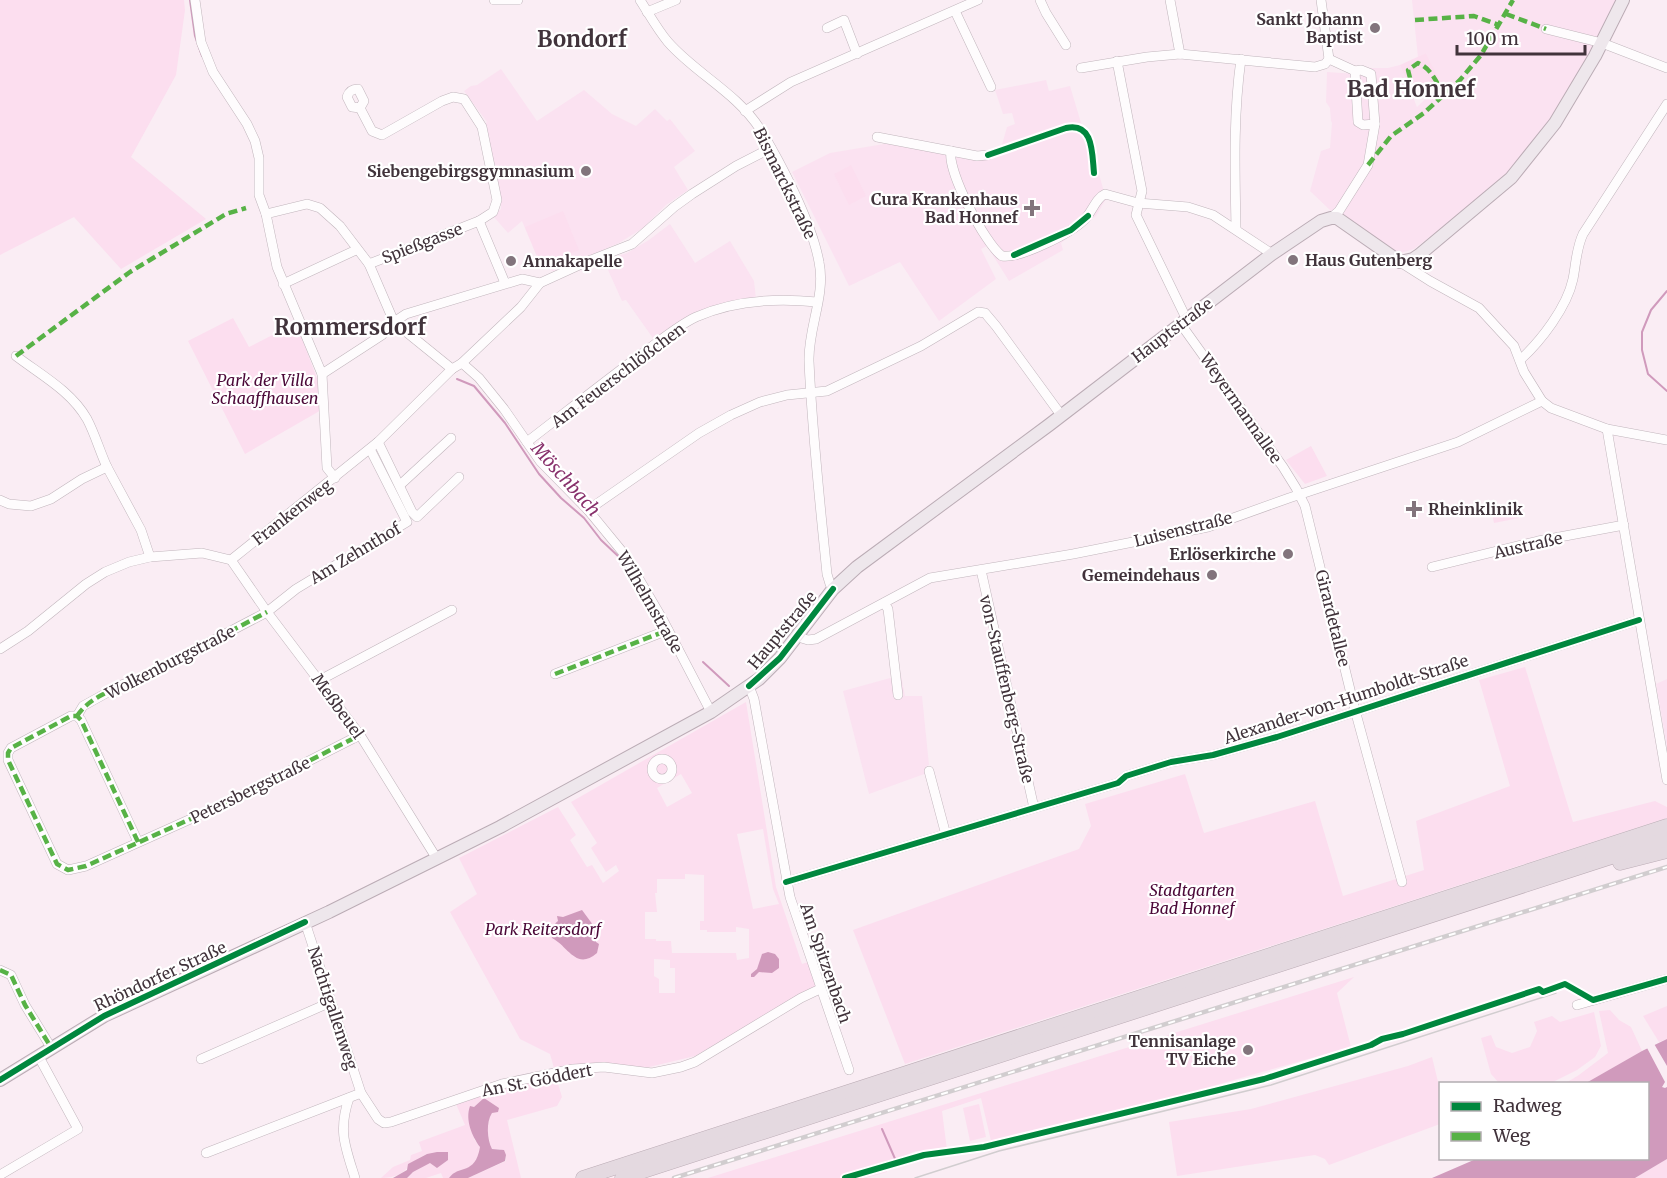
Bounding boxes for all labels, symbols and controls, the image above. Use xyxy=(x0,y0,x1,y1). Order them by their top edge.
place label: Sankt Johann Baptist xyxy=(1256,9,1364,47)
scale bar xyxy=(1457,18,1584,56)
marker: Sankt Johann Baptist xyxy=(1368,21,1382,35)
district label: Bondorf xyxy=(537,25,628,53)
text: 100 m xyxy=(1466,27,1519,50)
district label: Bad Honnef xyxy=(1347,75,1476,103)
street label: Bismarckstraße xyxy=(749,124,821,242)
place label: Siebengebirgsgymnasium xyxy=(367,161,574,181)
marker: Siebengebirgsgymnasium xyxy=(579,164,593,178)
place label: Cura Krankenhaus Bad Honnef xyxy=(871,189,1019,227)
marker: Cura Krankenhaus Bad Honnef xyxy=(1023,199,1041,217)
street label: Spießgasse xyxy=(379,218,465,268)
place label: Haus Gutenberg xyxy=(1305,250,1432,270)
place label: Annakapelle xyxy=(522,251,623,271)
marker: Haus Gutenberg xyxy=(1286,253,1300,267)
marker: Annakapelle xyxy=(504,254,518,268)
street label: Hauptstraße xyxy=(1128,293,1216,367)
district label: Rommersdorf xyxy=(274,313,427,341)
street label: Am Feuerschlößchen xyxy=(546,318,689,432)
street label: Weyermannallee xyxy=(1195,348,1286,467)
park label: Park der Villa Schaaffhausen xyxy=(211,370,319,408)
water label: Möschbach xyxy=(526,436,606,521)
street label: Frankenweg xyxy=(248,475,336,549)
place label: Rheinklinik xyxy=(1428,499,1523,519)
marker: Rheinklinik xyxy=(1405,500,1423,518)
street label: Luisenstraße xyxy=(1132,507,1234,551)
street label: Am Zehnthof xyxy=(305,518,405,588)
street label: Austraße xyxy=(1491,527,1564,563)
place label: Erlöserkirche xyxy=(1169,544,1276,564)
street label: Wilhelmstraße xyxy=(612,547,687,657)
marker: Erlöserkirche xyxy=(1281,547,1295,561)
place label: Gemeindehaus xyxy=(1082,565,1200,585)
marker: Gemeindehaus xyxy=(1205,568,1219,582)
street label: Girardetallee xyxy=(1311,568,1355,668)
street label: Hauptstraße xyxy=(744,587,820,673)
street label: von-Stauffenberg-Straße xyxy=(975,592,1038,785)
street label: Wolkenburgstraße xyxy=(101,621,238,704)
street label: Alexander-von-Humboldt-Straße xyxy=(1220,650,1471,748)
street label: Meßbeuel xyxy=(308,669,368,743)
street label: Petersbergstraße xyxy=(187,752,313,828)
park label: Stadtgarten Bad Honnef xyxy=(1149,880,1236,918)
street label: Am Spitzenbach xyxy=(796,899,856,1026)
park label: Park Reitersdorf xyxy=(485,919,603,939)
street label: Rhöndorfer Straße xyxy=(91,937,229,1015)
street label: Nachtigallenweg xyxy=(304,944,362,1073)
place label: Tennisanlage TV Eiche xyxy=(1129,1031,1236,1069)
marker: Tennisanlage TV Eiche xyxy=(1241,1043,1255,1057)
street label: An St. Göddert xyxy=(479,1059,595,1101)
legend xyxy=(1439,1082,1649,1160)
text: Radweg xyxy=(1493,1094,1562,1117)
text: Weg xyxy=(1492,1124,1531,1147)

